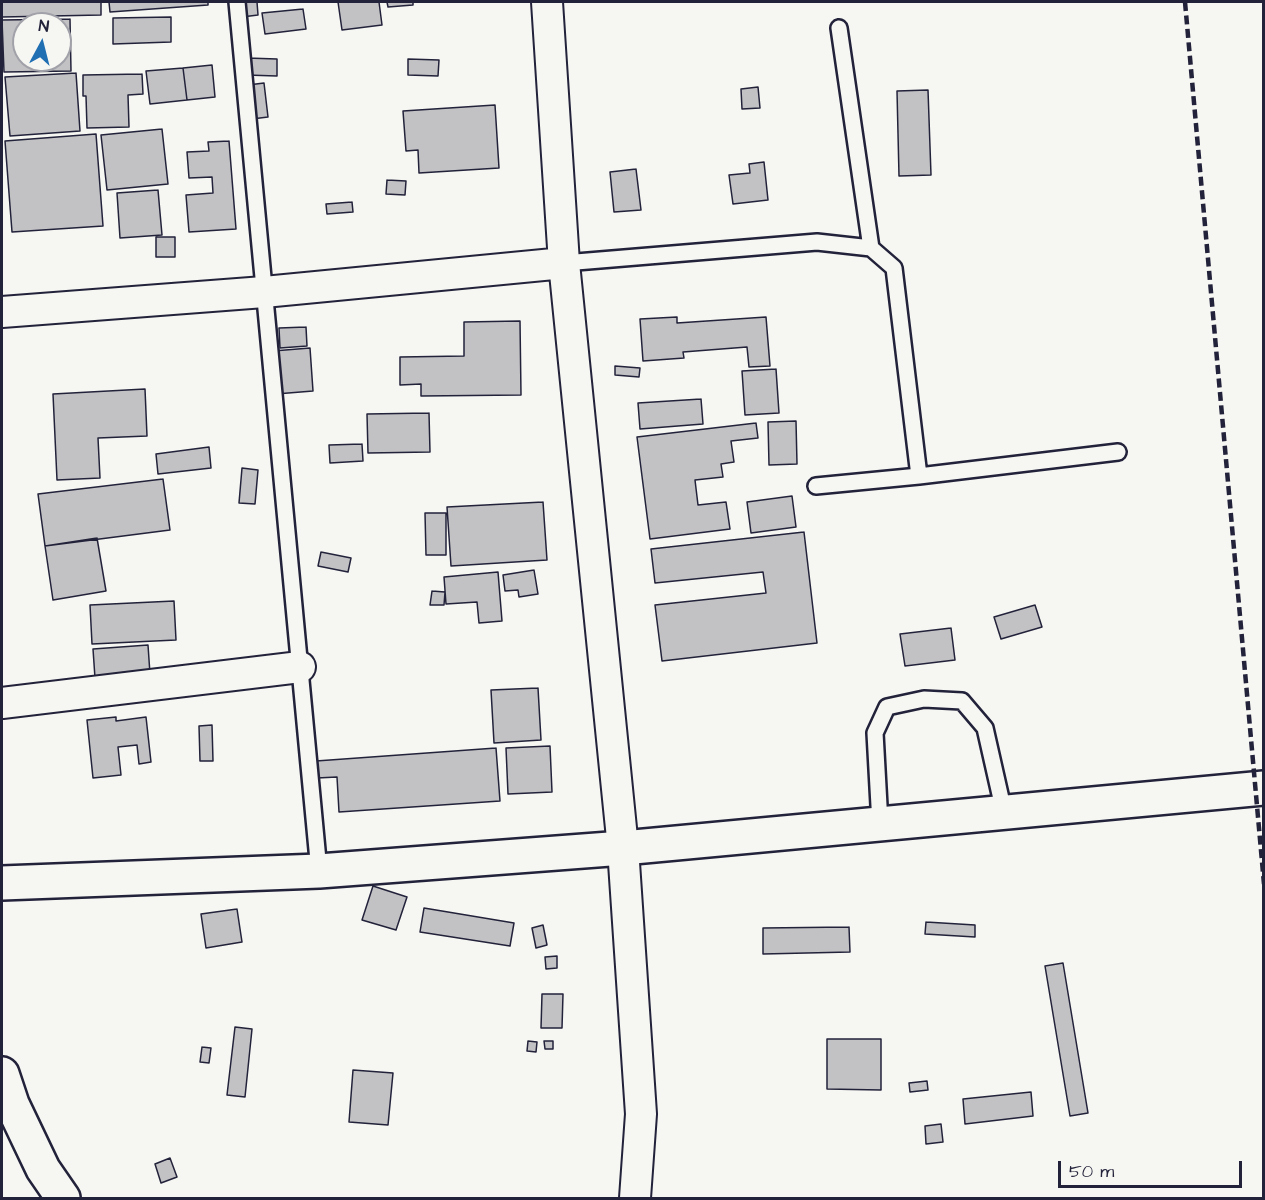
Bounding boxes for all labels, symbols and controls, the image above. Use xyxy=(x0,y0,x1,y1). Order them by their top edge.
north arrow xyxy=(12,12,72,72)
text: N xyxy=(38,15,50,38)
scale bar xyxy=(1061,1149,1246,1187)
text: 50 m xyxy=(1069,1159,1114,1184)

